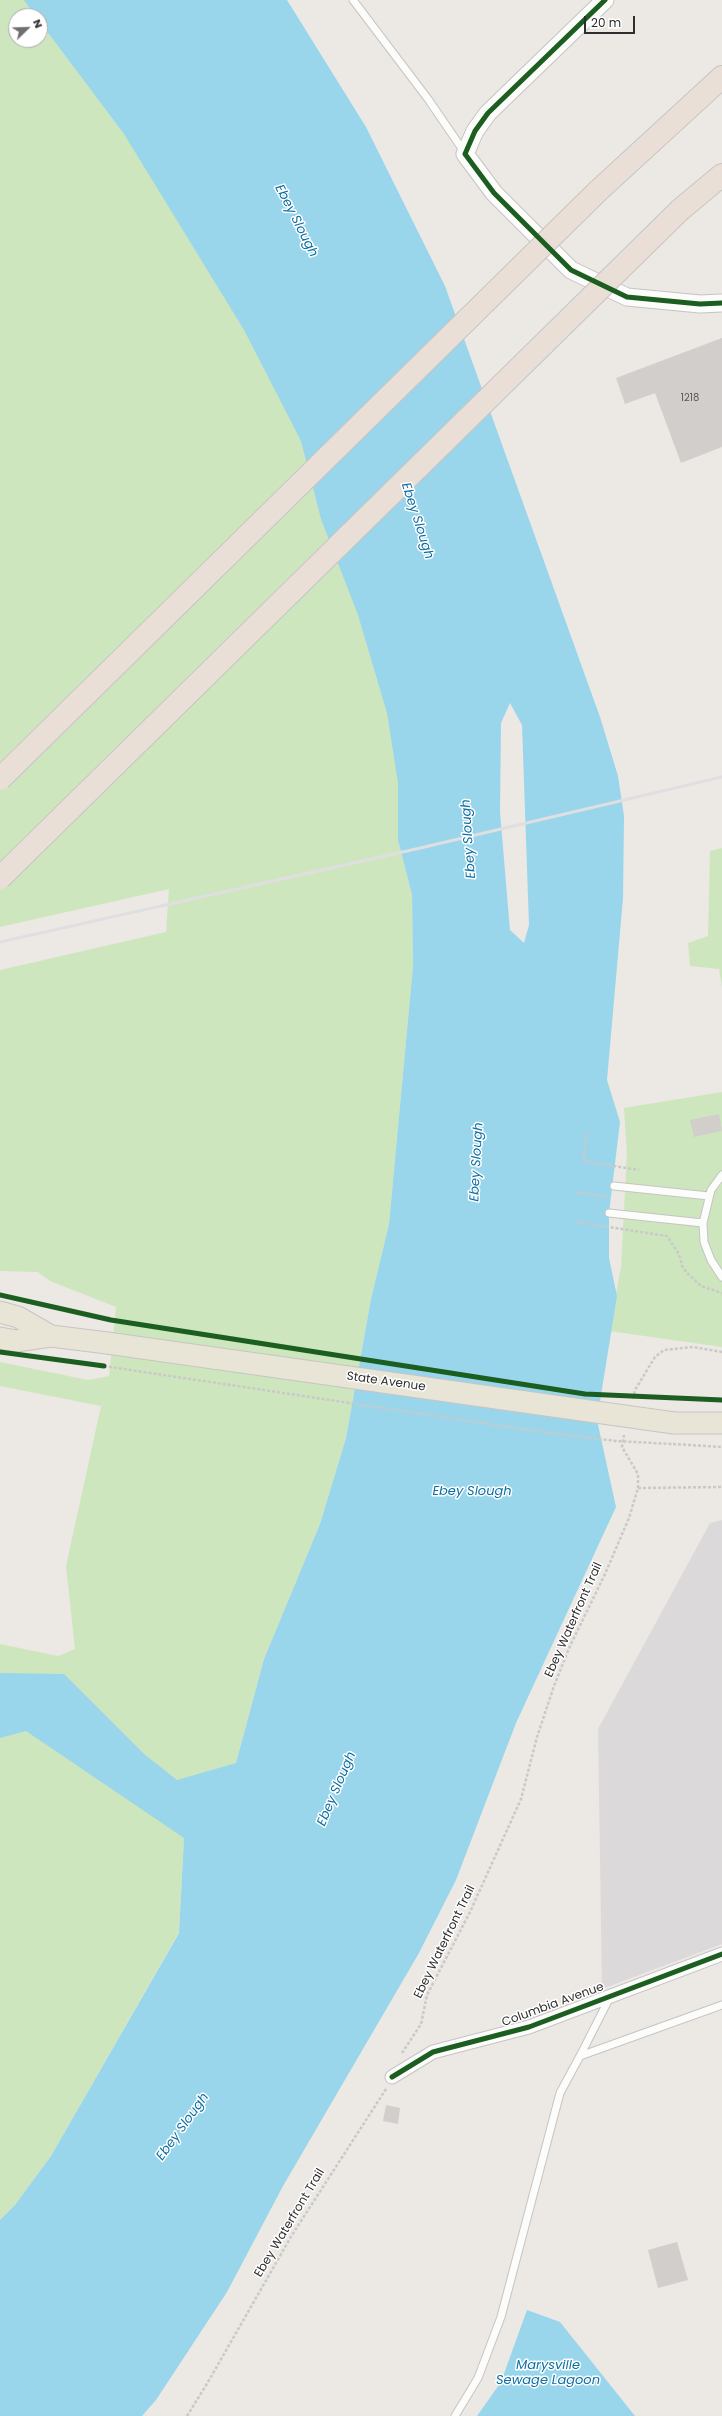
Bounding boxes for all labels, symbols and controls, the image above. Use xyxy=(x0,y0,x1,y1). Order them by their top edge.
north arrow xyxy=(8,8,48,48)
scale bar xyxy=(586,8,637,34)
text: 20 m xyxy=(591,14,621,31)
text: N xyxy=(29,17,47,31)
water label: Ebey Slough xyxy=(271,182,321,260)
house number: 1218 xyxy=(681,392,699,404)
water label: Ebey Slough xyxy=(397,481,437,561)
water label: Ebey Slough xyxy=(458,799,480,879)
water label: Ebey Slough xyxy=(467,1122,487,1202)
street label: State Avenue xyxy=(346,1369,426,1395)
water label: Ebey Slough xyxy=(432,1484,512,1500)
street label: Ebey Waterfront Trail xyxy=(542,1560,606,1680)
water label: Ebey Slough xyxy=(314,1749,360,1829)
street label: Ebey Waterfront Trail xyxy=(411,1883,479,2001)
street label: Columbia Avenue xyxy=(500,1980,606,2030)
water label: Ebey Slough xyxy=(153,2090,213,2164)
street label: Ebey Waterfront Trail xyxy=(252,2166,328,2280)
water label: Marysville Sewage Lagoon xyxy=(496,2358,600,2389)

